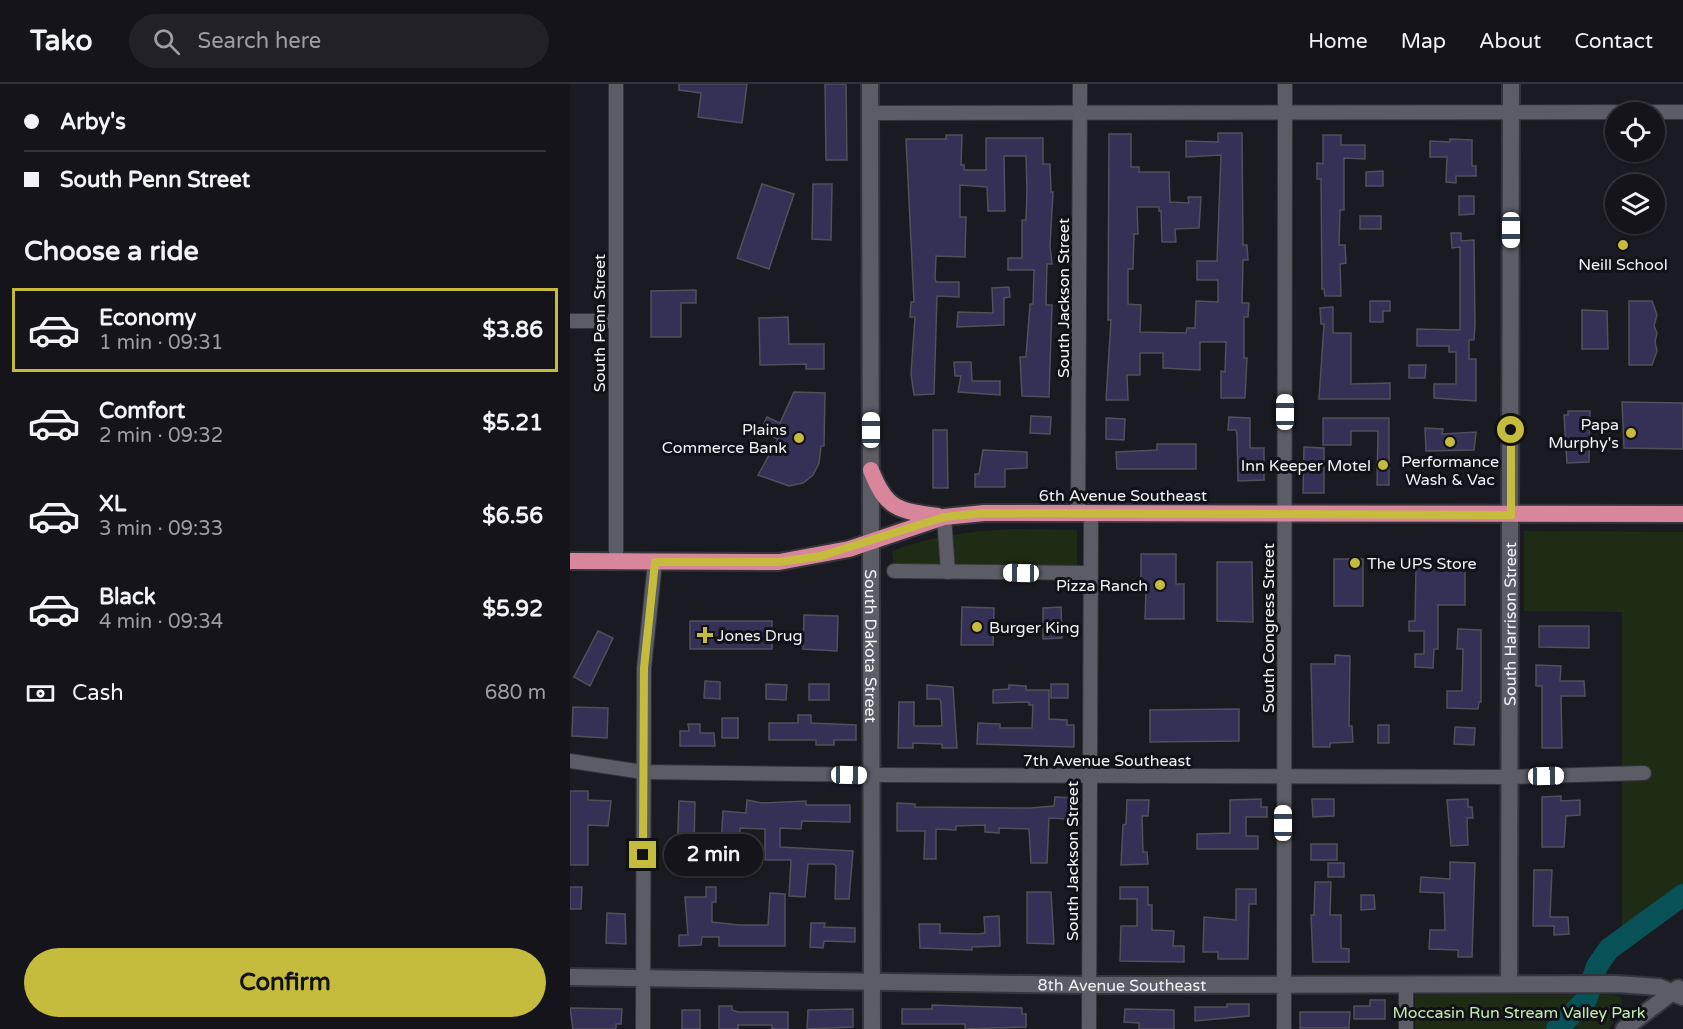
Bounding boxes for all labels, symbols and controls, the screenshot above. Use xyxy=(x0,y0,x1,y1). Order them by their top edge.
search box xyxy=(129,14,549,68)
text: Tako xyxy=(30,24,93,58)
icon: search xyxy=(150,25,183,58)
text: Search here xyxy=(198,28,321,54)
text: Home xyxy=(1308,29,1368,54)
text: Map xyxy=(1401,29,1446,54)
text: About xyxy=(1479,29,1541,54)
text: Contact xyxy=(1574,29,1653,54)
map controls xyxy=(1605,102,1665,234)
button: locate xyxy=(1605,102,1665,162)
text: Arby's xyxy=(60,109,126,135)
text: South Penn Street xyxy=(60,167,250,193)
button: layers xyxy=(1605,174,1665,234)
car xyxy=(1502,212,1520,248)
street label: South Jackson Street xyxy=(1054,218,1074,378)
text: Choose a ride xyxy=(24,235,199,268)
marker: Neill School xyxy=(1616,238,1630,252)
street label: South Penn Street xyxy=(590,254,610,392)
place label: Neill School xyxy=(1578,255,1668,275)
icon: car xyxy=(27,303,81,357)
text: Economy xyxy=(99,305,196,331)
text: $3.86 xyxy=(482,317,543,343)
text: 1 min · 09:31 xyxy=(99,331,223,355)
car xyxy=(1276,394,1294,430)
icon: car xyxy=(27,396,81,450)
text: Comfort xyxy=(99,398,185,424)
text: $5.21 xyxy=(482,410,543,436)
car xyxy=(862,412,880,448)
place label: Papa Murphy's xyxy=(1548,415,1619,453)
route start xyxy=(1497,416,1524,443)
place label: Plains Commerce Bank xyxy=(662,420,787,458)
text: 2 min · 09:32 xyxy=(99,424,223,448)
marker: Papa Murphy's xyxy=(1624,426,1638,440)
marker: Plains Commerce Bank xyxy=(792,431,806,445)
marker: Performance Wash & Vac xyxy=(1443,435,1457,449)
place label: Performance Wash & Vac xyxy=(1401,452,1499,490)
place label: Inn Keeper Motel xyxy=(1241,456,1371,476)
marker: Inn Keeper Motel xyxy=(1376,458,1390,472)
street label: 6th Avenue Southeast xyxy=(1039,486,1207,506)
icon: car xyxy=(27,489,81,543)
text: XL xyxy=(99,491,126,517)
text: $6.56 xyxy=(482,503,543,529)
text: 3 min · 09:33 xyxy=(99,517,223,541)
street label: South Harrison Street xyxy=(1501,542,1521,706)
street label: South Congress Street xyxy=(1259,543,1279,713)
place label: The UPS Store xyxy=(1367,554,1477,574)
marker: The UPS Store xyxy=(1348,556,1362,570)
car xyxy=(1003,564,1039,582)
street label: South Dakota Street xyxy=(860,569,880,723)
place label: Pizza Ranch xyxy=(1056,576,1148,596)
marker: Pizza Ranch xyxy=(1153,578,1167,592)
icon: car xyxy=(27,582,81,636)
text: Black xyxy=(99,584,156,610)
text: $5.92 xyxy=(482,596,543,622)
text: 4 min · 09:34 xyxy=(99,610,223,634)
place label: Burger King xyxy=(989,618,1080,638)
marker: Burger King xyxy=(970,620,984,634)
place label: Jones Drug xyxy=(717,626,803,646)
marker: Jones Drug xyxy=(698,628,712,642)
icon: cash xyxy=(24,677,57,710)
text: Cash xyxy=(72,680,124,706)
text: 680 m xyxy=(485,681,546,705)
street label: 7th Avenue Southeast xyxy=(1023,751,1191,771)
car xyxy=(831,766,867,784)
car xyxy=(1528,767,1564,785)
street label: South Jackson Street xyxy=(1063,781,1083,941)
car xyxy=(1274,805,1292,841)
callout: 2 min xyxy=(664,834,763,876)
route end xyxy=(629,841,656,868)
text: 2 min xyxy=(687,843,740,867)
button: Confirm xyxy=(24,948,546,1017)
street label: 8th Avenue Southeast xyxy=(1037,975,1206,996)
park label: Moccasin Run Stream Valley Park xyxy=(1392,1003,1646,1023)

